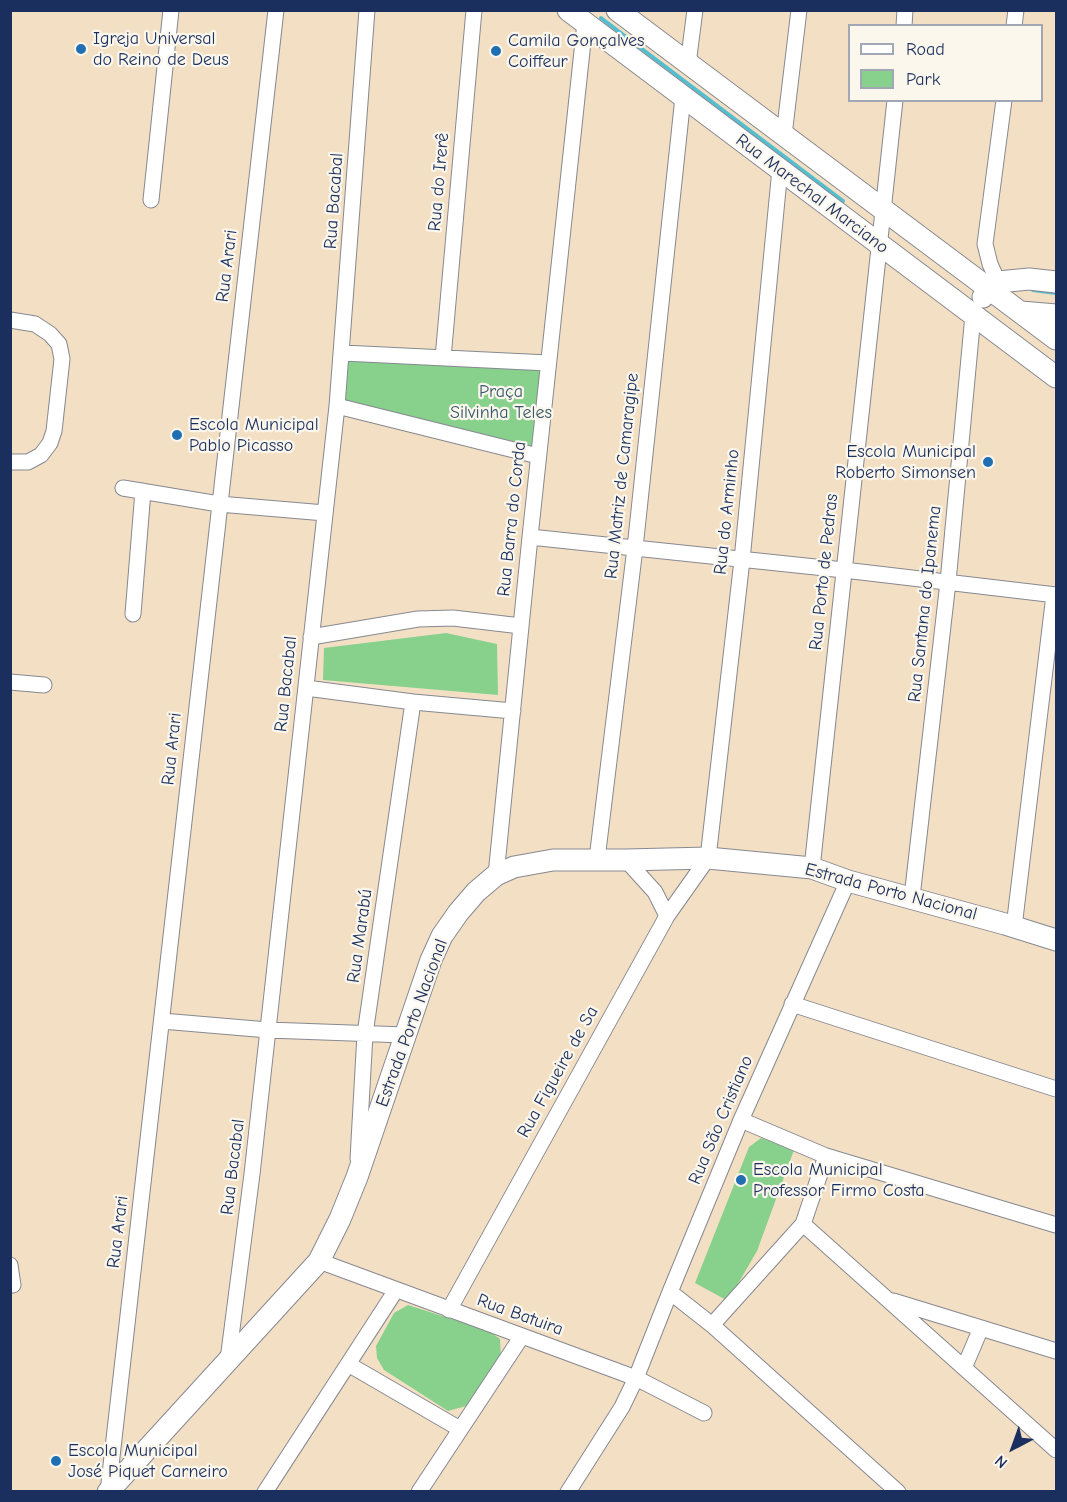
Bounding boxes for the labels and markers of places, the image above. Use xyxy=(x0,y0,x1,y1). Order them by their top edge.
place label: Igreja Universal do Reino de Deus xyxy=(93,28,229,70)
place label: Camila Gonçalves Coiffeur xyxy=(508,30,644,72)
marker: Igreja Universal do Reino de Deus xyxy=(74,42,88,56)
marker: Camila Gonçalves Coiffeur xyxy=(489,44,503,58)
place label: Escola Municipal Pablo Picasso xyxy=(189,414,319,456)
marker: Escola Municipal Pablo Picasso xyxy=(170,428,184,442)
place label: Escola Municipal Roberto Simonsen xyxy=(835,441,976,484)
marker: Escola Municipal Roberto Simonsen xyxy=(981,455,995,469)
place label: Escola Municipal Professor Firmo Costa xyxy=(753,1159,925,1202)
marker: Escola Municipal Professor Firmo Costa xyxy=(734,1173,748,1187)
place label: Escola Municipal José Piquet Carneiro xyxy=(68,1440,228,1482)
marker: Escola Municipal José Piquet Carneiro xyxy=(49,1454,63,1468)

